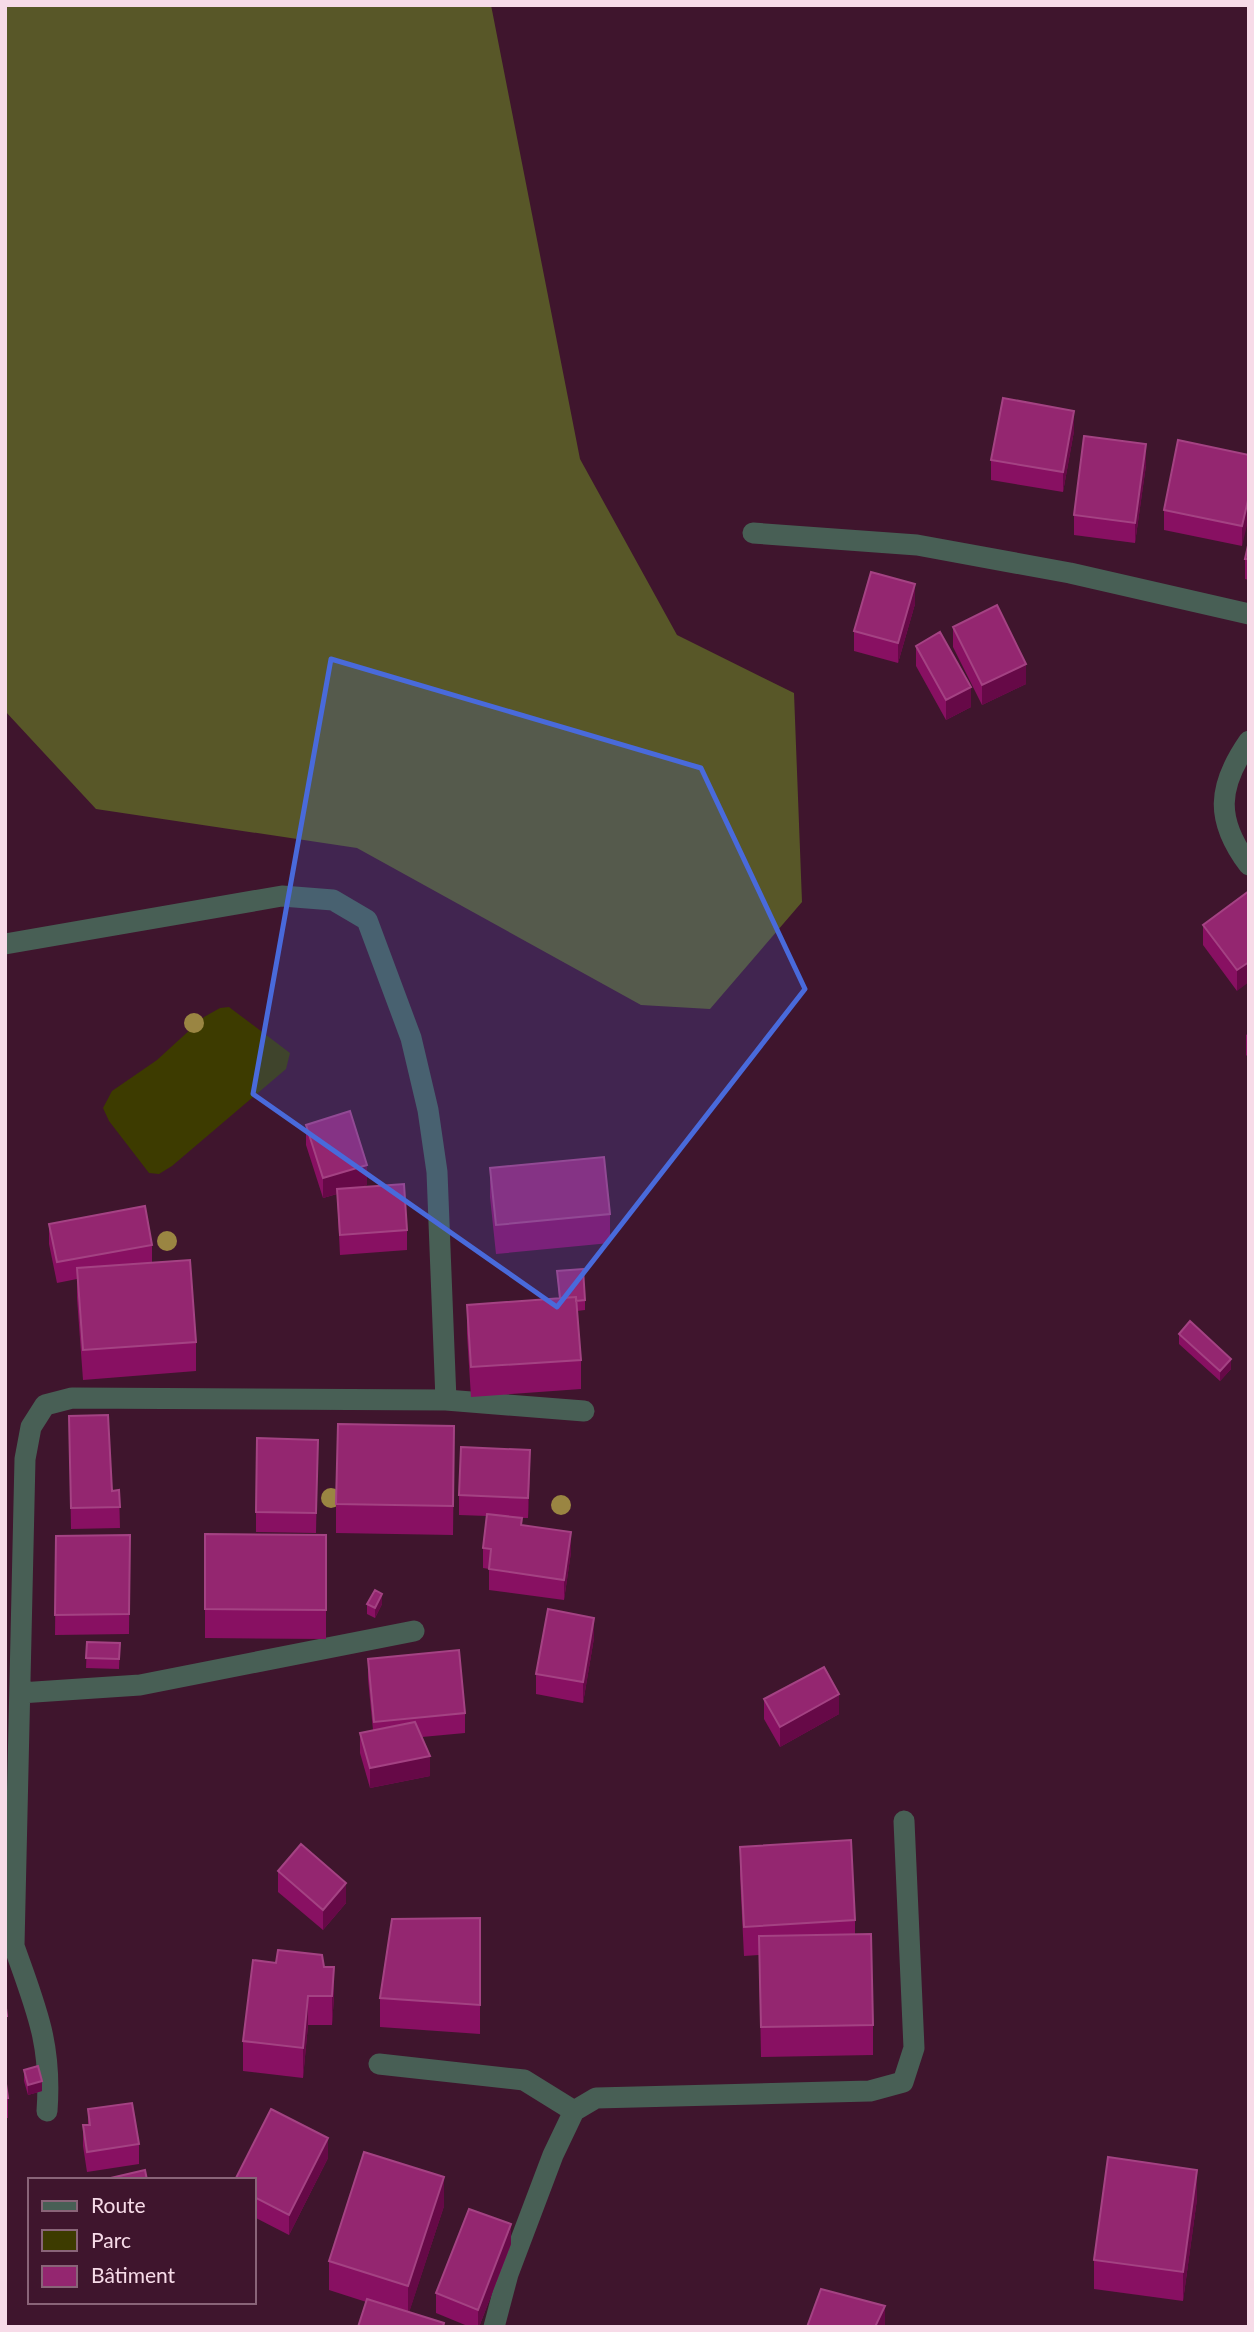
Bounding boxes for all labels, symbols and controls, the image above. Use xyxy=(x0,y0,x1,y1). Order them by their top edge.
legend xyxy=(28,2178,256,2304)
text: Route xyxy=(91,2192,146,2217)
text: Parc xyxy=(91,2227,131,2252)
text: Bâtiment xyxy=(91,2262,176,2287)

